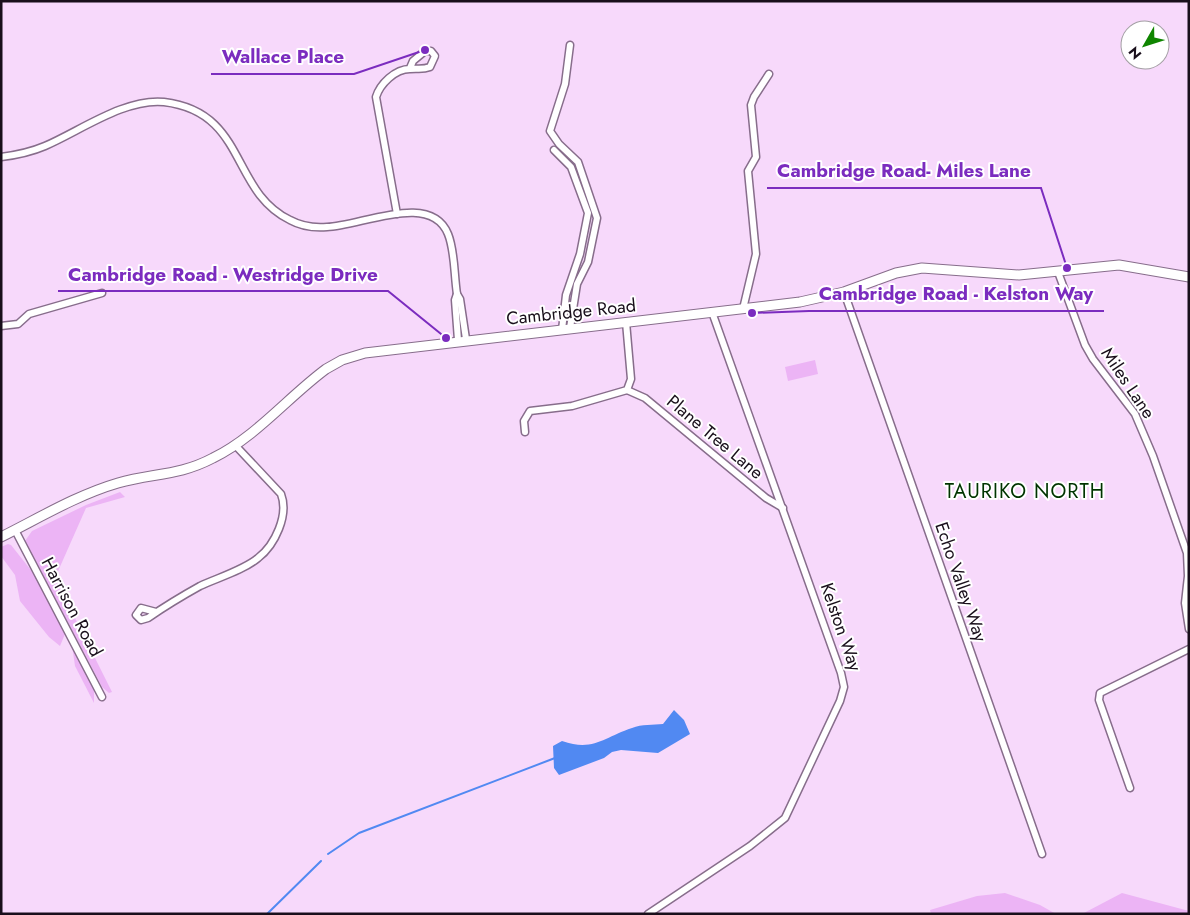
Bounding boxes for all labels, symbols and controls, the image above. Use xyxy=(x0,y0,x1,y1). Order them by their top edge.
north arrow xyxy=(1120,20,1170,70)
callout: Wallace Place xyxy=(211,40,354,74)
text: Wallace Place xyxy=(222,43,344,70)
text: N xyxy=(1124,43,1146,64)
callout: Cambridge Road- Miles Lane xyxy=(767,154,1041,188)
text: Cambridge Road- Miles Lane xyxy=(777,157,1031,184)
callout: Cambridge Road - Westridge Drive xyxy=(58,257,388,291)
text: Cambridge Road - Westridge Drive xyxy=(68,261,378,288)
callout: Cambridge Road - Kelston Way xyxy=(809,277,1104,311)
text: Cambridge Road - Kelston Way xyxy=(819,280,1094,307)
street label: Cambridge Road xyxy=(505,292,637,332)
street label: Miles Lane xyxy=(1095,342,1161,424)
street label: Plane Tree Lane xyxy=(661,389,769,485)
district label: TAURIKO NORTH xyxy=(945,477,1105,506)
street label: Echo Valley Way xyxy=(928,519,994,645)
street label: Harrison Road xyxy=(35,553,109,661)
street label: Kelston Way xyxy=(814,579,868,675)

